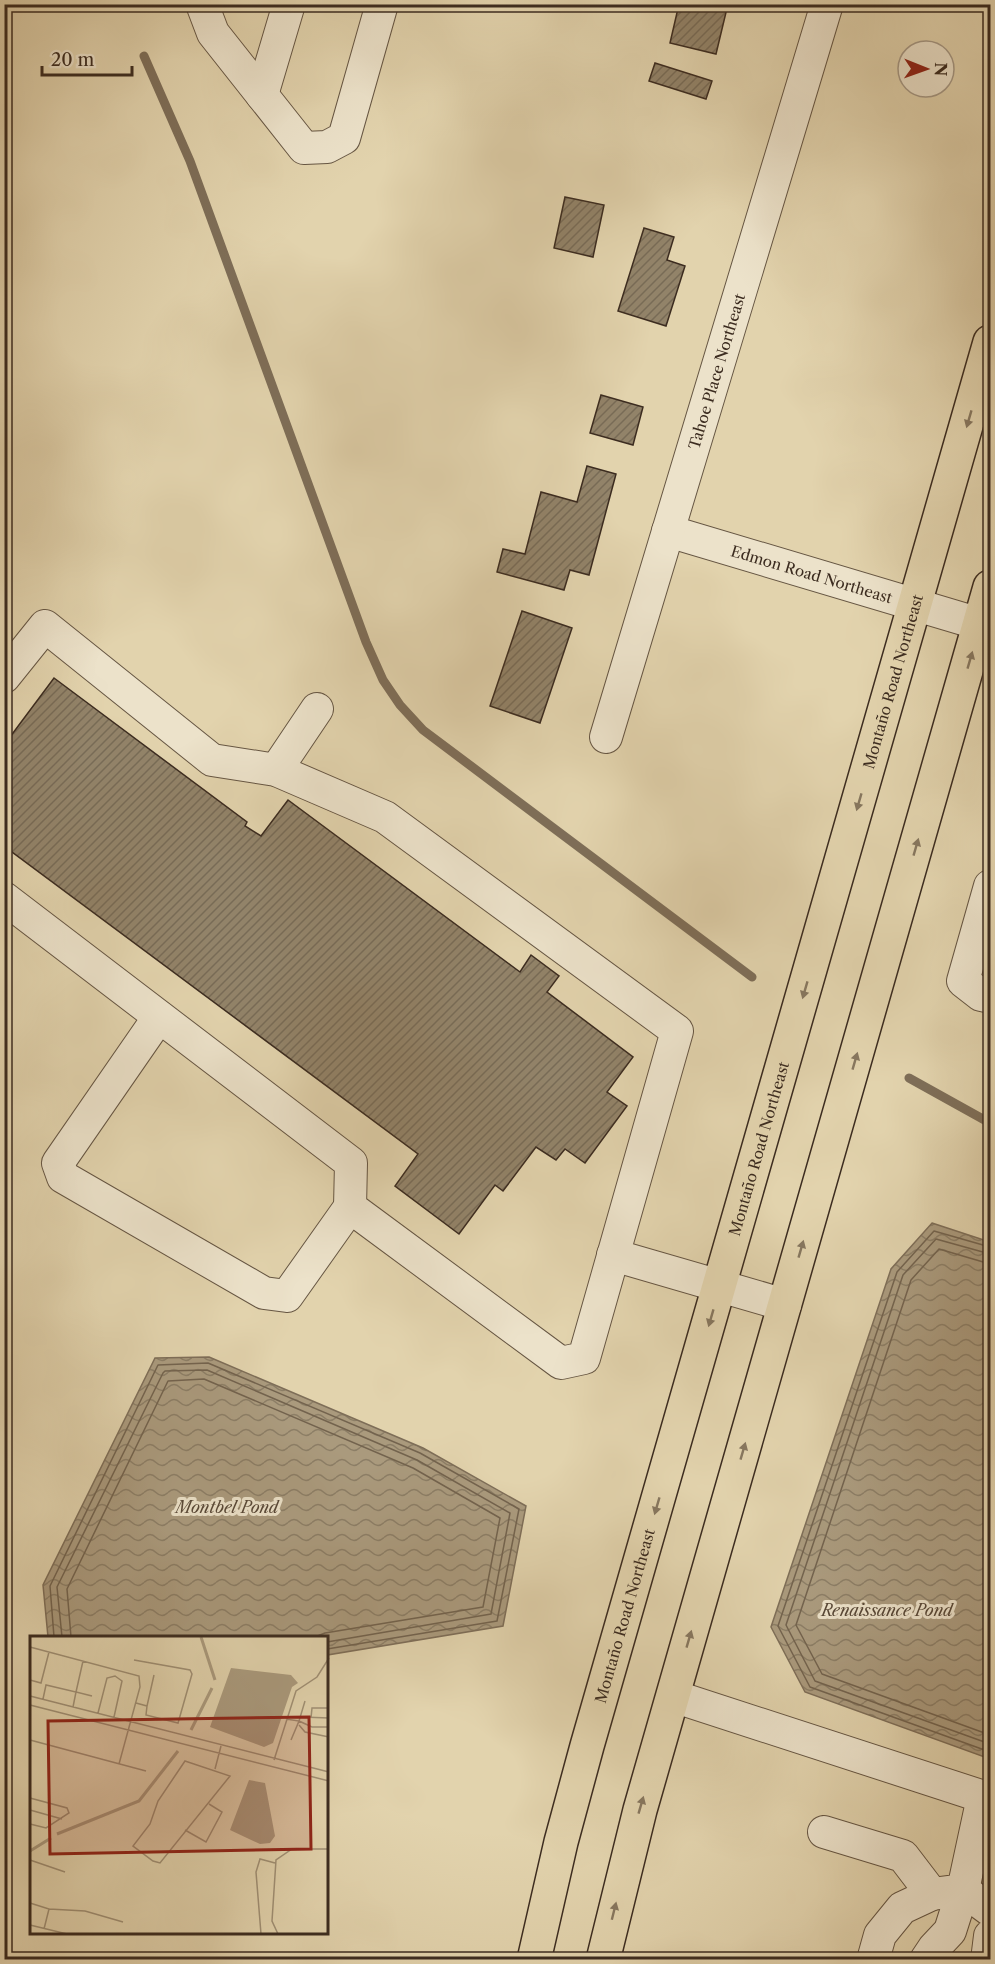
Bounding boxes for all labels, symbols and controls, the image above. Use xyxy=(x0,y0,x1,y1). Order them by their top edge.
scale bar xyxy=(42,39,132,77)
north arrow xyxy=(896,39,956,99)
text: 20 m xyxy=(51,49,95,71)
text: N xyxy=(931,62,951,76)
street label: Tahoe Place Northeast xyxy=(684,290,749,451)
one-way arrow xyxy=(964,410,973,428)
street label: Edmon Road Northeast xyxy=(729,541,895,607)
street label: Montaño Road Northeast xyxy=(859,591,927,771)
one-way arrow xyxy=(966,650,975,668)
one-way arrow xyxy=(854,793,863,811)
one-way arrow xyxy=(912,838,921,856)
one-way arrow xyxy=(800,981,809,999)
one-way arrow xyxy=(851,1052,860,1070)
street label: Montaño Road Northeast xyxy=(724,1059,793,1238)
one-way arrow xyxy=(797,1239,806,1257)
one-way arrow xyxy=(706,1310,715,1328)
one-way arrow xyxy=(739,1442,748,1460)
water label: Montbel Pond xyxy=(174,1497,280,1517)
one-way arrow xyxy=(652,1497,661,1515)
street label: Montaño Road Northeast xyxy=(590,1526,659,1705)
water label: Renaissance Pond xyxy=(819,1600,954,1620)
one-way arrow xyxy=(685,1630,694,1648)
inset map xyxy=(30,1636,328,1934)
one-way arrow xyxy=(637,1796,647,1815)
one-way arrow xyxy=(610,1901,619,1920)

